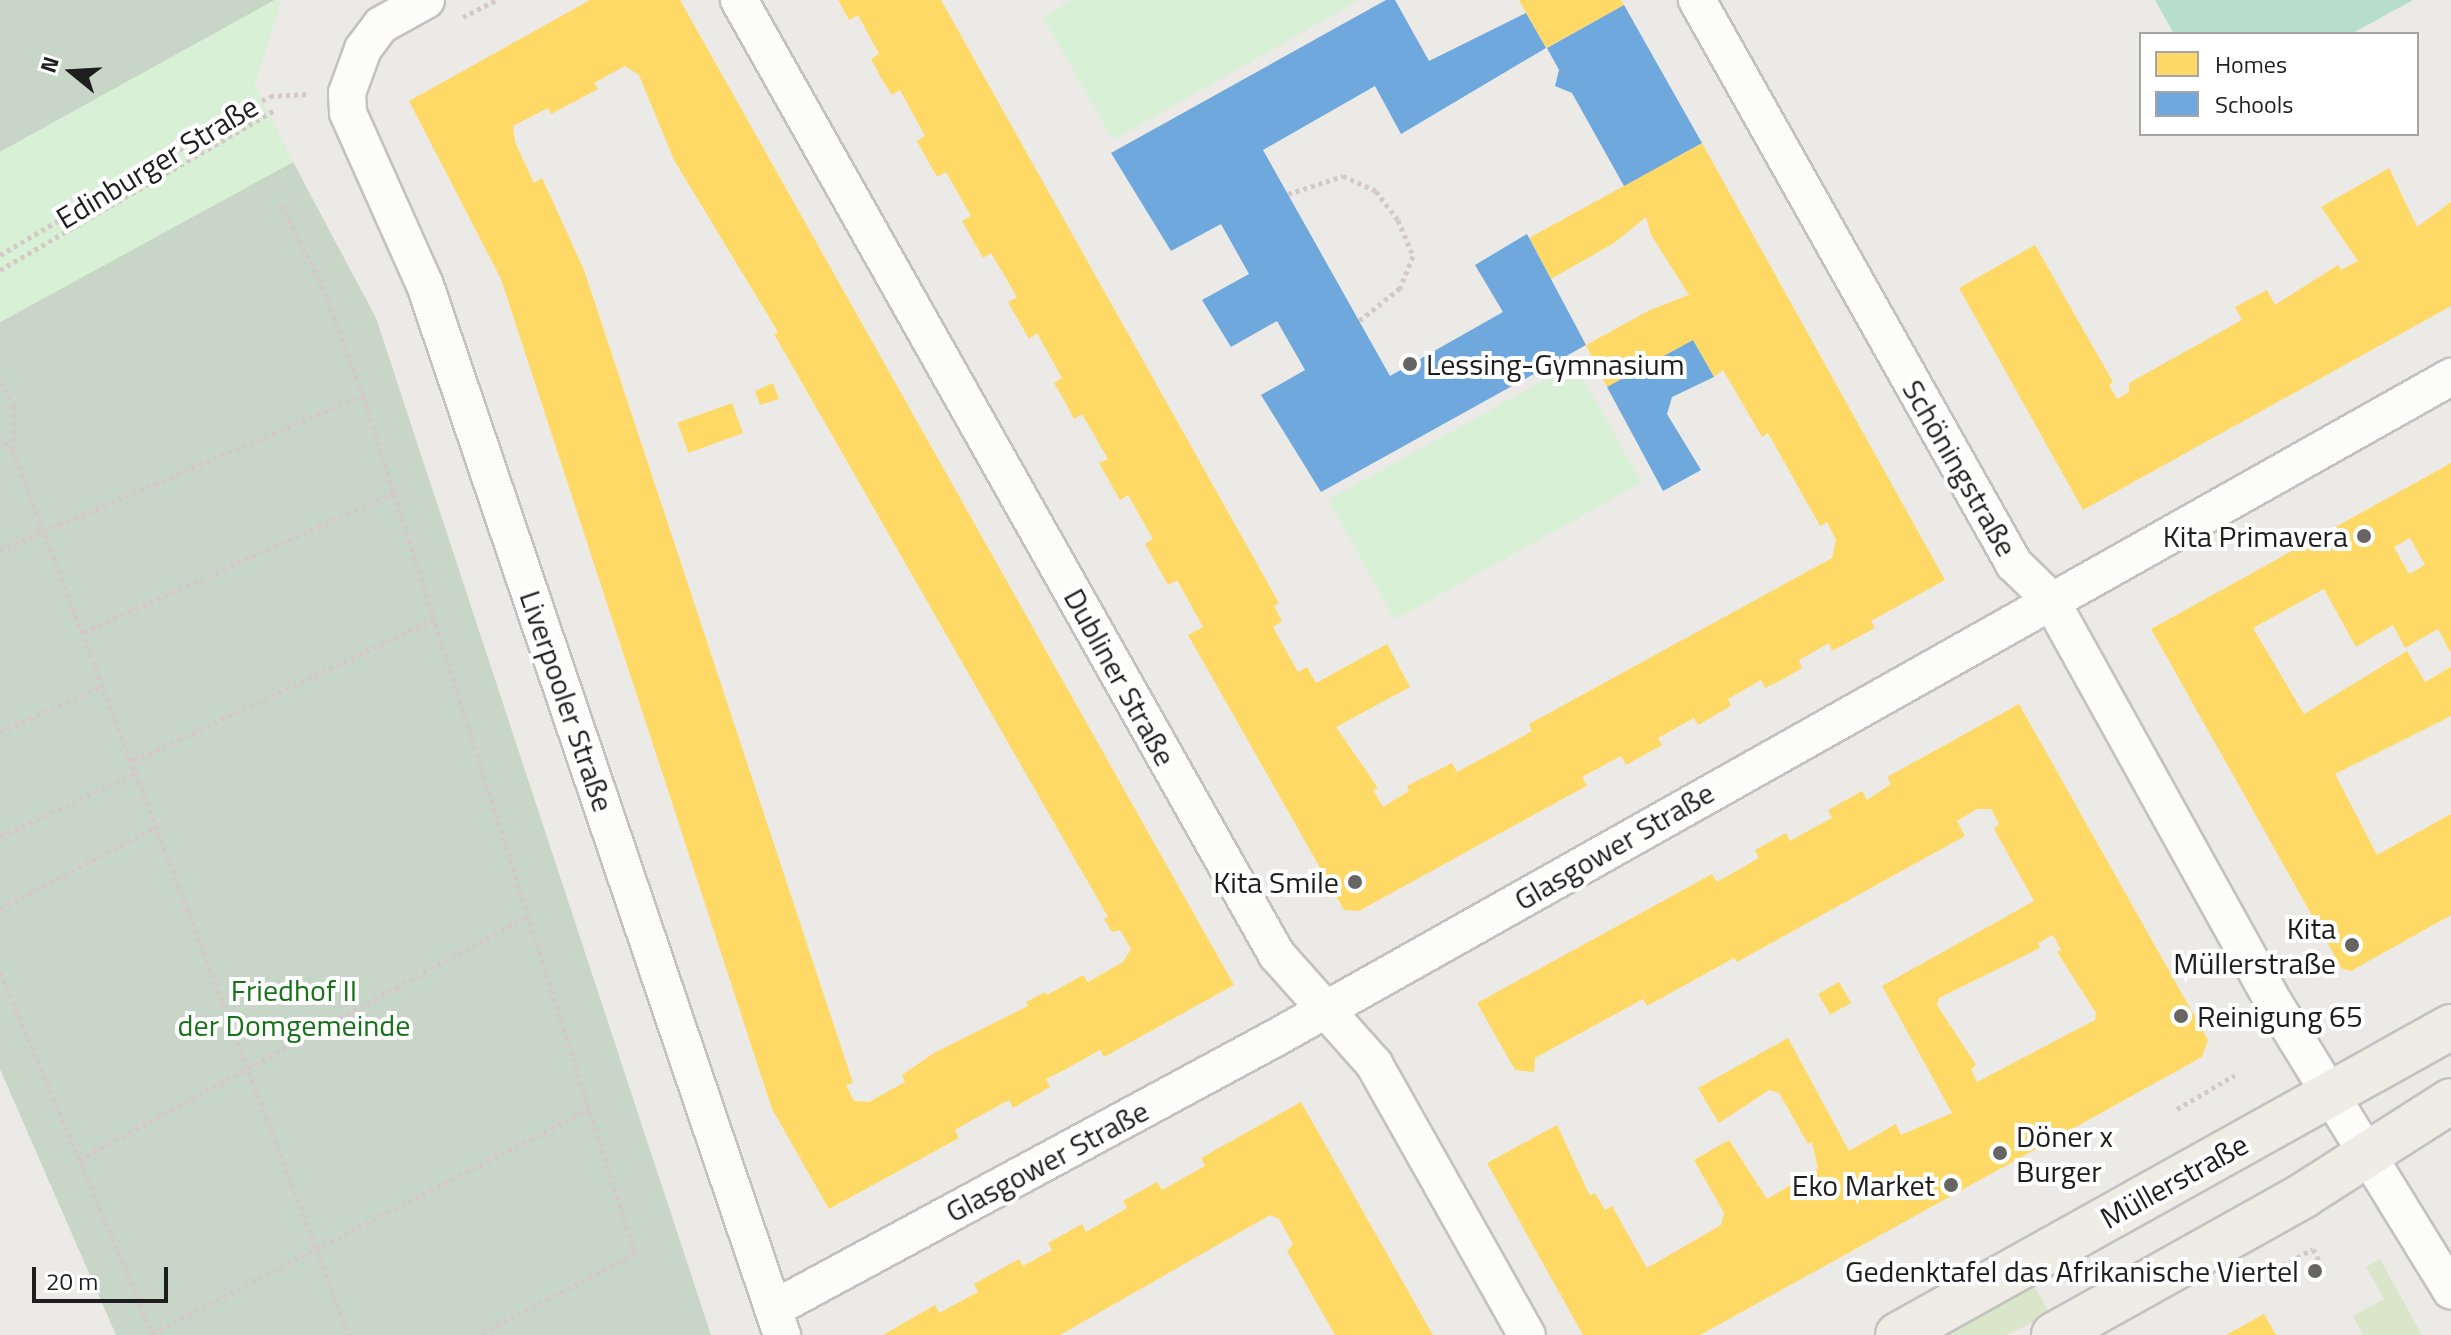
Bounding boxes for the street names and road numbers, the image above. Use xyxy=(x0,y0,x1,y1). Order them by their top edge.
street label: Edinburger Straße xyxy=(50,88,264,236)
street label: Schöningstraße xyxy=(1895,373,2025,563)
street label: Dubliner Straße xyxy=(1056,582,1184,772)
street label: Liverpooler Straße xyxy=(512,586,622,816)
street label: Glasgower Straße xyxy=(1508,774,1720,918)
street label: Glasgower Straße xyxy=(939,1092,1155,1230)
street label: Müllerstraße xyxy=(2094,1126,2254,1236)

